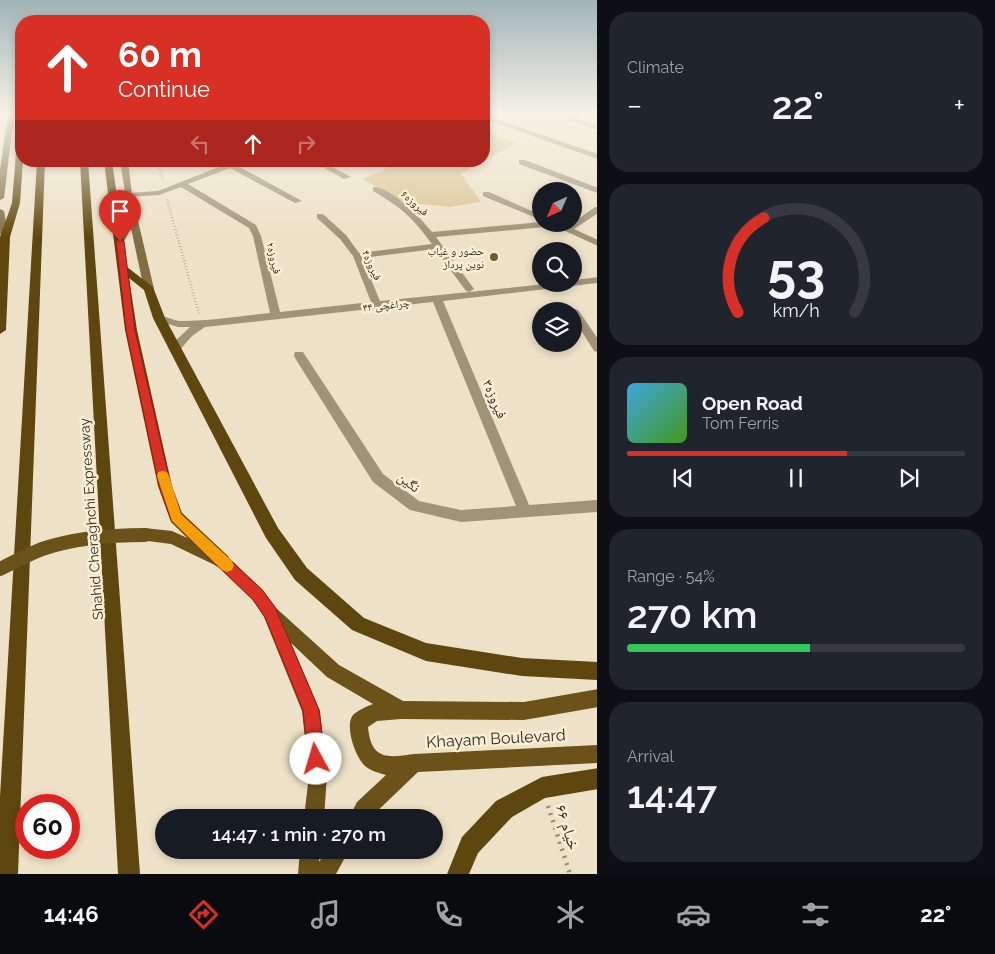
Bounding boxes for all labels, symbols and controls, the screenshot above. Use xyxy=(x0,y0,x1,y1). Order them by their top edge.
text: 60 m xyxy=(118,34,202,75)
icon: ahead xyxy=(35,35,100,100)
text: Climate xyxy=(627,58,684,77)
text: Continue xyxy=(118,76,210,102)
text: 22° xyxy=(772,83,824,128)
text: − xyxy=(627,89,642,122)
text: + xyxy=(953,89,965,122)
icon: left xyxy=(186,130,214,158)
icon: ahead xyxy=(239,130,267,158)
icon: right xyxy=(292,130,320,158)
north arrow xyxy=(532,182,582,232)
map controls xyxy=(532,182,582,352)
street label: فیروزه۶ xyxy=(398,188,431,219)
pin xyxy=(99,190,141,241)
icon: arrive xyxy=(106,197,134,225)
street label: فیروزه۲ xyxy=(264,241,284,275)
button: search xyxy=(532,242,582,292)
text: 53 xyxy=(767,242,825,303)
place label: حضور و غیاب نوین پرداز xyxy=(428,245,484,271)
street label: فیروزه۴ xyxy=(359,248,384,283)
marker: حضور و غیاب نوین پرداز xyxy=(488,251,500,263)
street label: چراغچی ۴۴ xyxy=(362,297,410,314)
text: km/h xyxy=(772,300,820,321)
button: layers xyxy=(532,302,582,352)
street label: فیروزه۳ xyxy=(479,377,510,421)
text: Open Road xyxy=(702,392,803,414)
text: Tom Ferris xyxy=(702,414,779,433)
street label: Shahid Cheraghchi Expressway xyxy=(76,417,106,620)
icon: previous xyxy=(669,464,697,492)
icon: pause xyxy=(782,464,810,492)
icon: next xyxy=(895,464,923,492)
street label: نگین xyxy=(394,469,423,496)
text: Range · 54% xyxy=(627,567,715,586)
text: 270 km xyxy=(627,592,757,637)
street label: Khayam Boulevard xyxy=(426,725,566,752)
position arrow xyxy=(289,732,341,784)
text: Arrival xyxy=(627,747,674,766)
text: 14:47 xyxy=(627,772,717,817)
speed limit sign: 60 xyxy=(15,794,80,859)
street label: خیام ۶۶ xyxy=(550,802,584,852)
text: 14:47 · 1 min · 270 m xyxy=(212,823,386,845)
icon: directions xyxy=(186,897,221,932)
icon: music xyxy=(308,897,343,932)
icon: phone xyxy=(431,897,466,932)
icon: climate xyxy=(553,897,588,932)
icon: car xyxy=(676,897,711,932)
icon: filters xyxy=(798,897,833,932)
text: 14:46 xyxy=(44,901,98,927)
text: 22° xyxy=(920,901,951,927)

